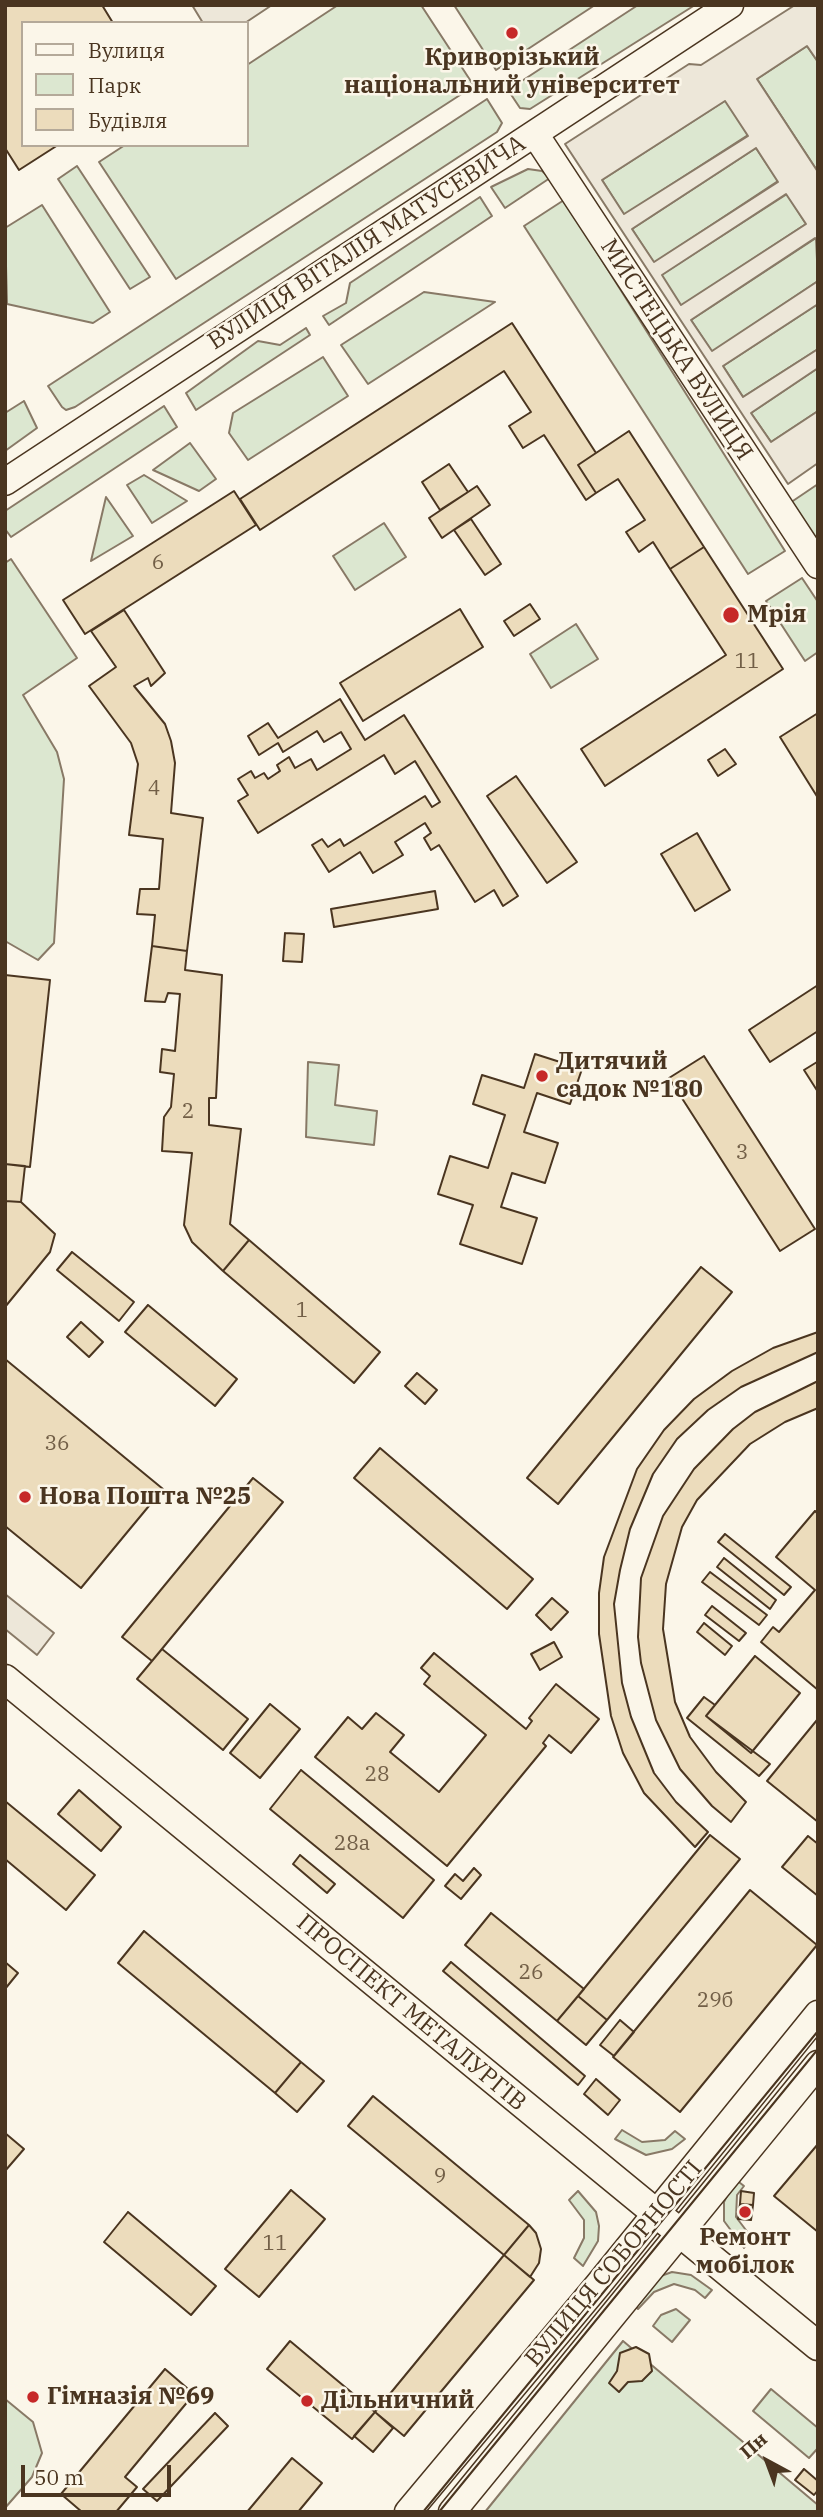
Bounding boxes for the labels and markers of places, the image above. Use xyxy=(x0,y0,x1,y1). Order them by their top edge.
marker: Криворізький національний університет xyxy=(504,25,520,41)
place label: Криворізький національний університет xyxy=(344,44,680,100)
place label: Мрія xyxy=(747,601,806,629)
marker: Мрія xyxy=(721,605,741,625)
place label: Дитячий садок №180 xyxy=(556,1048,703,1104)
marker: Дитячий садок №180 xyxy=(534,1068,550,1084)
place label: Нова Пошта №25 xyxy=(39,1483,252,1511)
marker: Нова Пошта №25 xyxy=(17,1489,33,1505)
marker: Ремонт мобілок xyxy=(737,2204,753,2220)
place label: Ремонт мобілок xyxy=(696,2224,794,2280)
place label: Гімназія №69 xyxy=(47,2383,214,2411)
place label: Дільничний xyxy=(321,2387,474,2415)
marker: Гімназія №69 xyxy=(25,2389,41,2405)
marker: Дільничний xyxy=(299,2393,315,2409)

